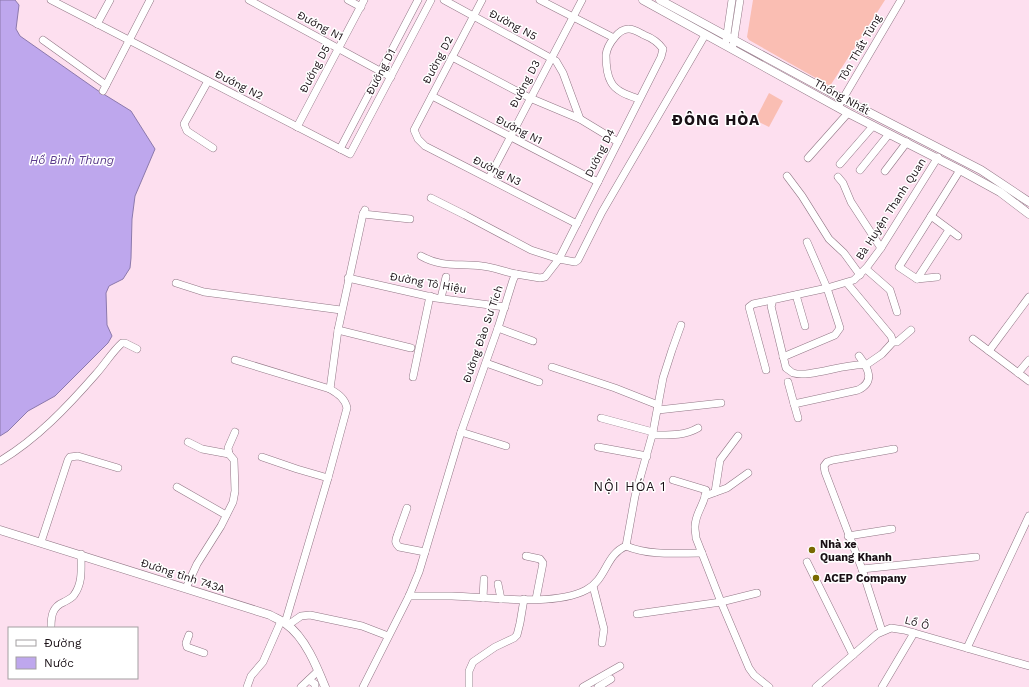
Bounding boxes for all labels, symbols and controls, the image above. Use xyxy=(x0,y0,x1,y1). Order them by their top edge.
street label: Đường N5 xyxy=(487,7,539,43)
street label: Đướng N1 xyxy=(295,8,345,44)
street label: Tôn Thất Tùng xyxy=(836,12,884,84)
street label: Đường D2 xyxy=(420,34,456,86)
street label: Đướng D5 xyxy=(297,43,333,95)
street label: Đướng D1 xyxy=(363,47,399,97)
street label: Đường D3 xyxy=(507,58,543,110)
street label: Đướng N2 xyxy=(213,67,265,103)
street label: Thống Nhất xyxy=(812,76,872,118)
district label: ĐÔNG HÒA xyxy=(672,111,760,129)
street label: Đường N1 xyxy=(494,113,544,147)
street label: Dường D4 xyxy=(582,126,618,179)
water label: Hồ Bình Thung xyxy=(30,153,114,167)
street label: Đường N3 xyxy=(471,153,523,189)
street label: Bà Huyện Thanh Quan xyxy=(853,156,929,262)
street label: Đường Tô Hiệu xyxy=(389,270,467,296)
street label: Đường Đào Sư Tích xyxy=(460,284,506,384)
district label: NỘI HÓA 1 xyxy=(594,478,666,494)
place label: Nhà xe Quang Khanh xyxy=(820,538,892,564)
marker: Nhà xe Quang Khanh xyxy=(807,545,817,555)
street label: Đường tỉnh 743A xyxy=(139,556,227,596)
place label: ACEP Company xyxy=(824,572,907,585)
marker: ACEP Company xyxy=(811,573,821,583)
street label: Lồ Ô xyxy=(903,613,931,633)
legend xyxy=(8,627,138,679)
text: Đường xyxy=(44,636,82,650)
text: Nước xyxy=(44,656,74,670)

